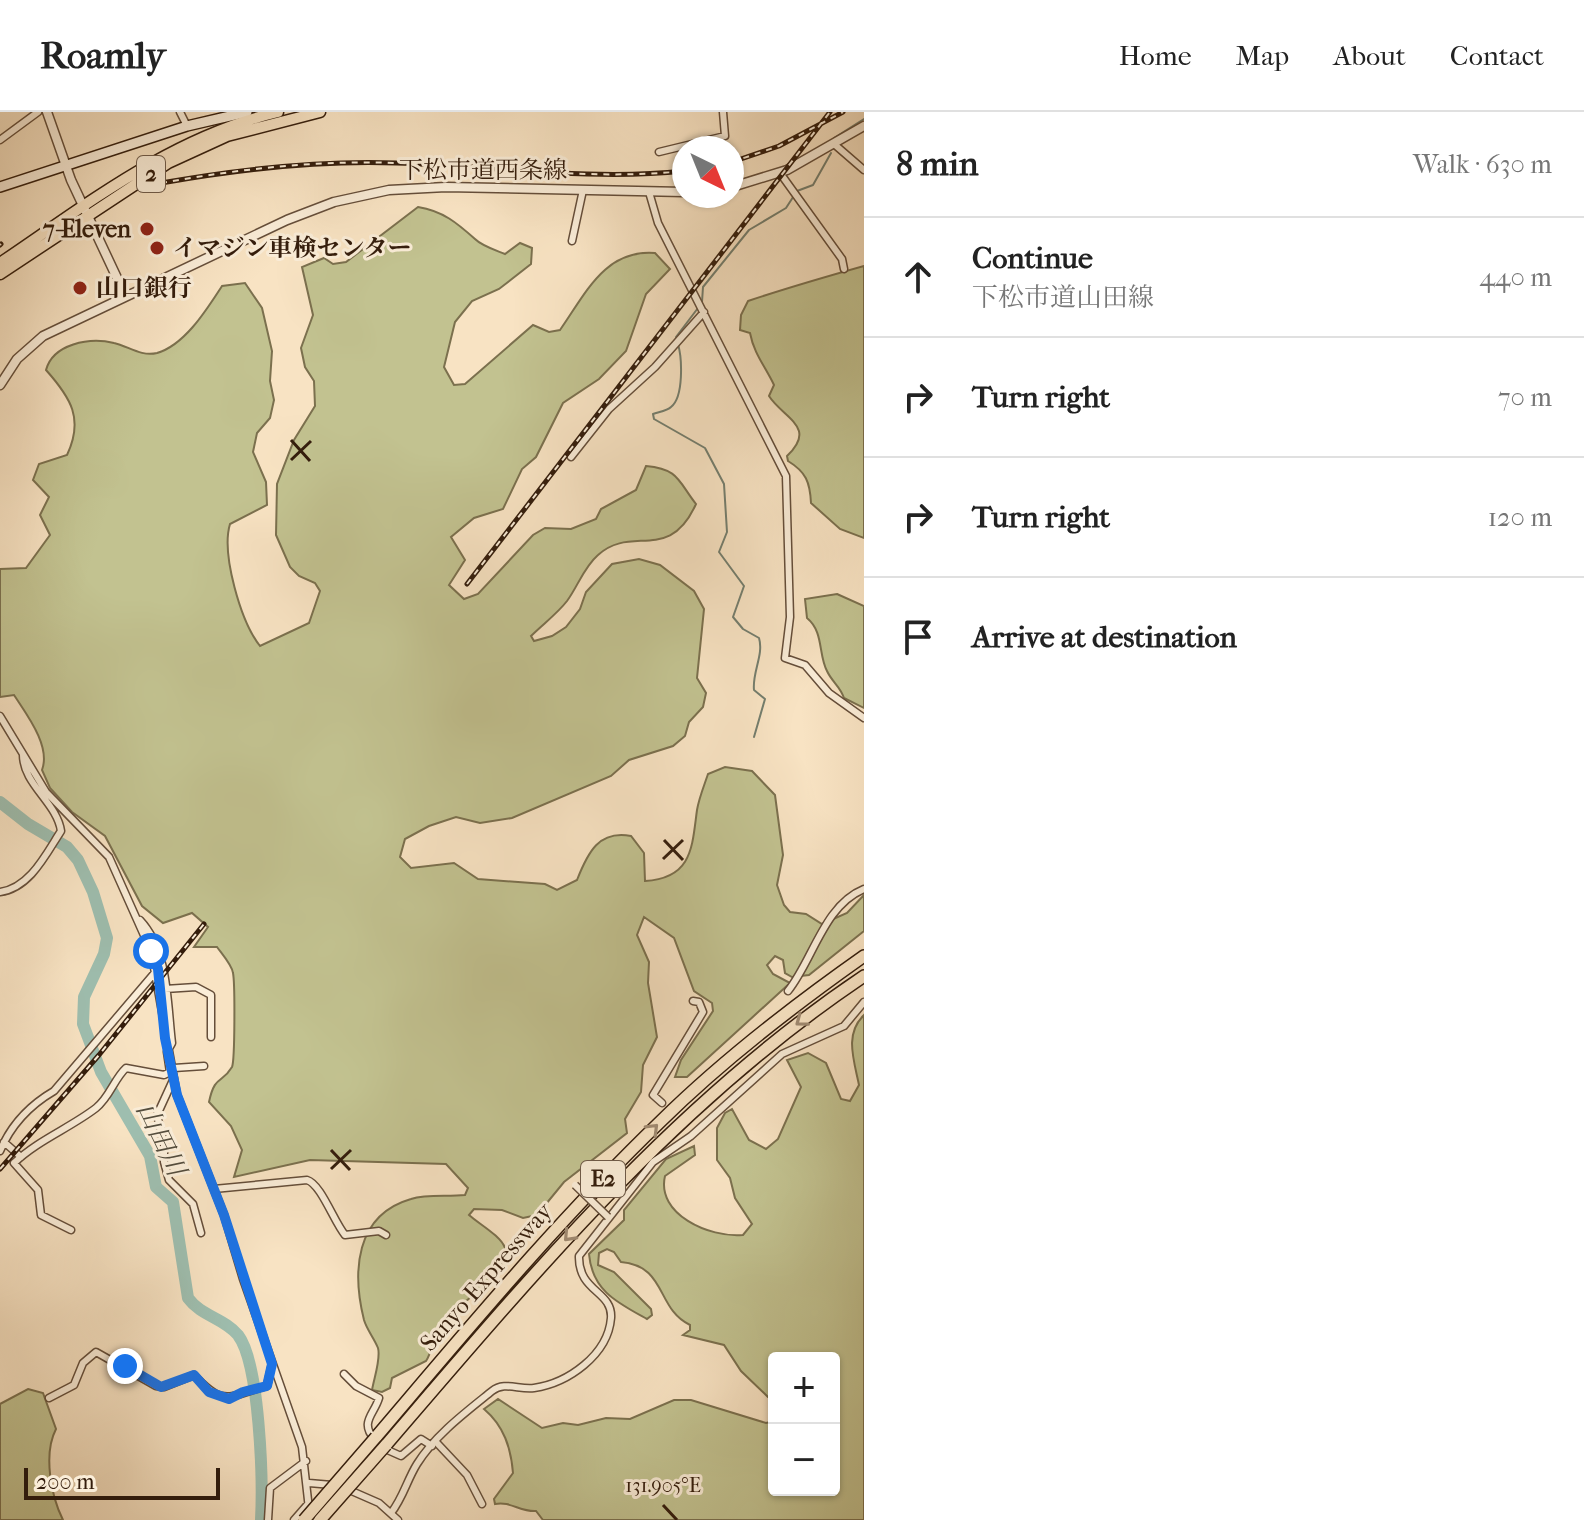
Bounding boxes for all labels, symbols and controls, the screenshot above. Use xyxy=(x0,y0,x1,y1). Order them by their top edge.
text: Roamly xyxy=(40,33,166,78)
text: Home xyxy=(1119,39,1192,72)
text: Map xyxy=(1236,39,1289,72)
text: About xyxy=(1333,39,1406,72)
text: Contact xyxy=(1450,39,1544,72)
north arrow xyxy=(672,136,744,208)
text: 8 min xyxy=(896,144,978,184)
text: Walk · 630 m xyxy=(1413,149,1552,180)
road number: 2 xyxy=(137,156,165,192)
street label: 下松市道西条線 xyxy=(399,156,567,184)
place label: 7-Eleven xyxy=(42,215,132,243)
marker: 7-Eleven xyxy=(138,220,156,238)
place label: イマジン車検センター xyxy=(173,234,411,262)
marker: イマジン車検センター xyxy=(148,239,166,257)
text: Continue xyxy=(972,241,1093,276)
icon: ahead xyxy=(896,255,940,299)
text: 440 m xyxy=(1480,262,1552,293)
place label: 山口銀行 xyxy=(96,274,192,302)
marker: 山口銀行 xyxy=(71,279,89,297)
text: 下松市道山田線 xyxy=(972,282,1154,313)
icon: right xyxy=(896,375,940,419)
text: Turn right xyxy=(972,380,1110,415)
text: 70 m xyxy=(1498,382,1552,413)
icon: right xyxy=(896,495,940,539)
text: Turn right xyxy=(972,500,1110,535)
text: 120 m xyxy=(1488,502,1552,533)
icon: arrive xyxy=(896,615,940,659)
text: Arrive at destination xyxy=(972,620,1237,655)
route start xyxy=(133,933,169,969)
one-way arrow xyxy=(795,1012,809,1026)
water label: 山田川 xyxy=(130,1097,193,1184)
one-way arrow xyxy=(644,1124,658,1138)
road number: E2 xyxy=(581,1161,625,1197)
street label: Sanyo Expressway xyxy=(414,1196,559,1357)
one-way arrow xyxy=(564,1227,579,1241)
route end xyxy=(107,1348,143,1384)
map controls xyxy=(768,1352,840,1496)
button: + xyxy=(768,1352,840,1424)
button: − xyxy=(768,1424,840,1496)
scale bar xyxy=(24,1464,220,1500)
text: 200 m xyxy=(36,1469,95,1495)
text: 131.905°E xyxy=(625,1474,701,1497)

